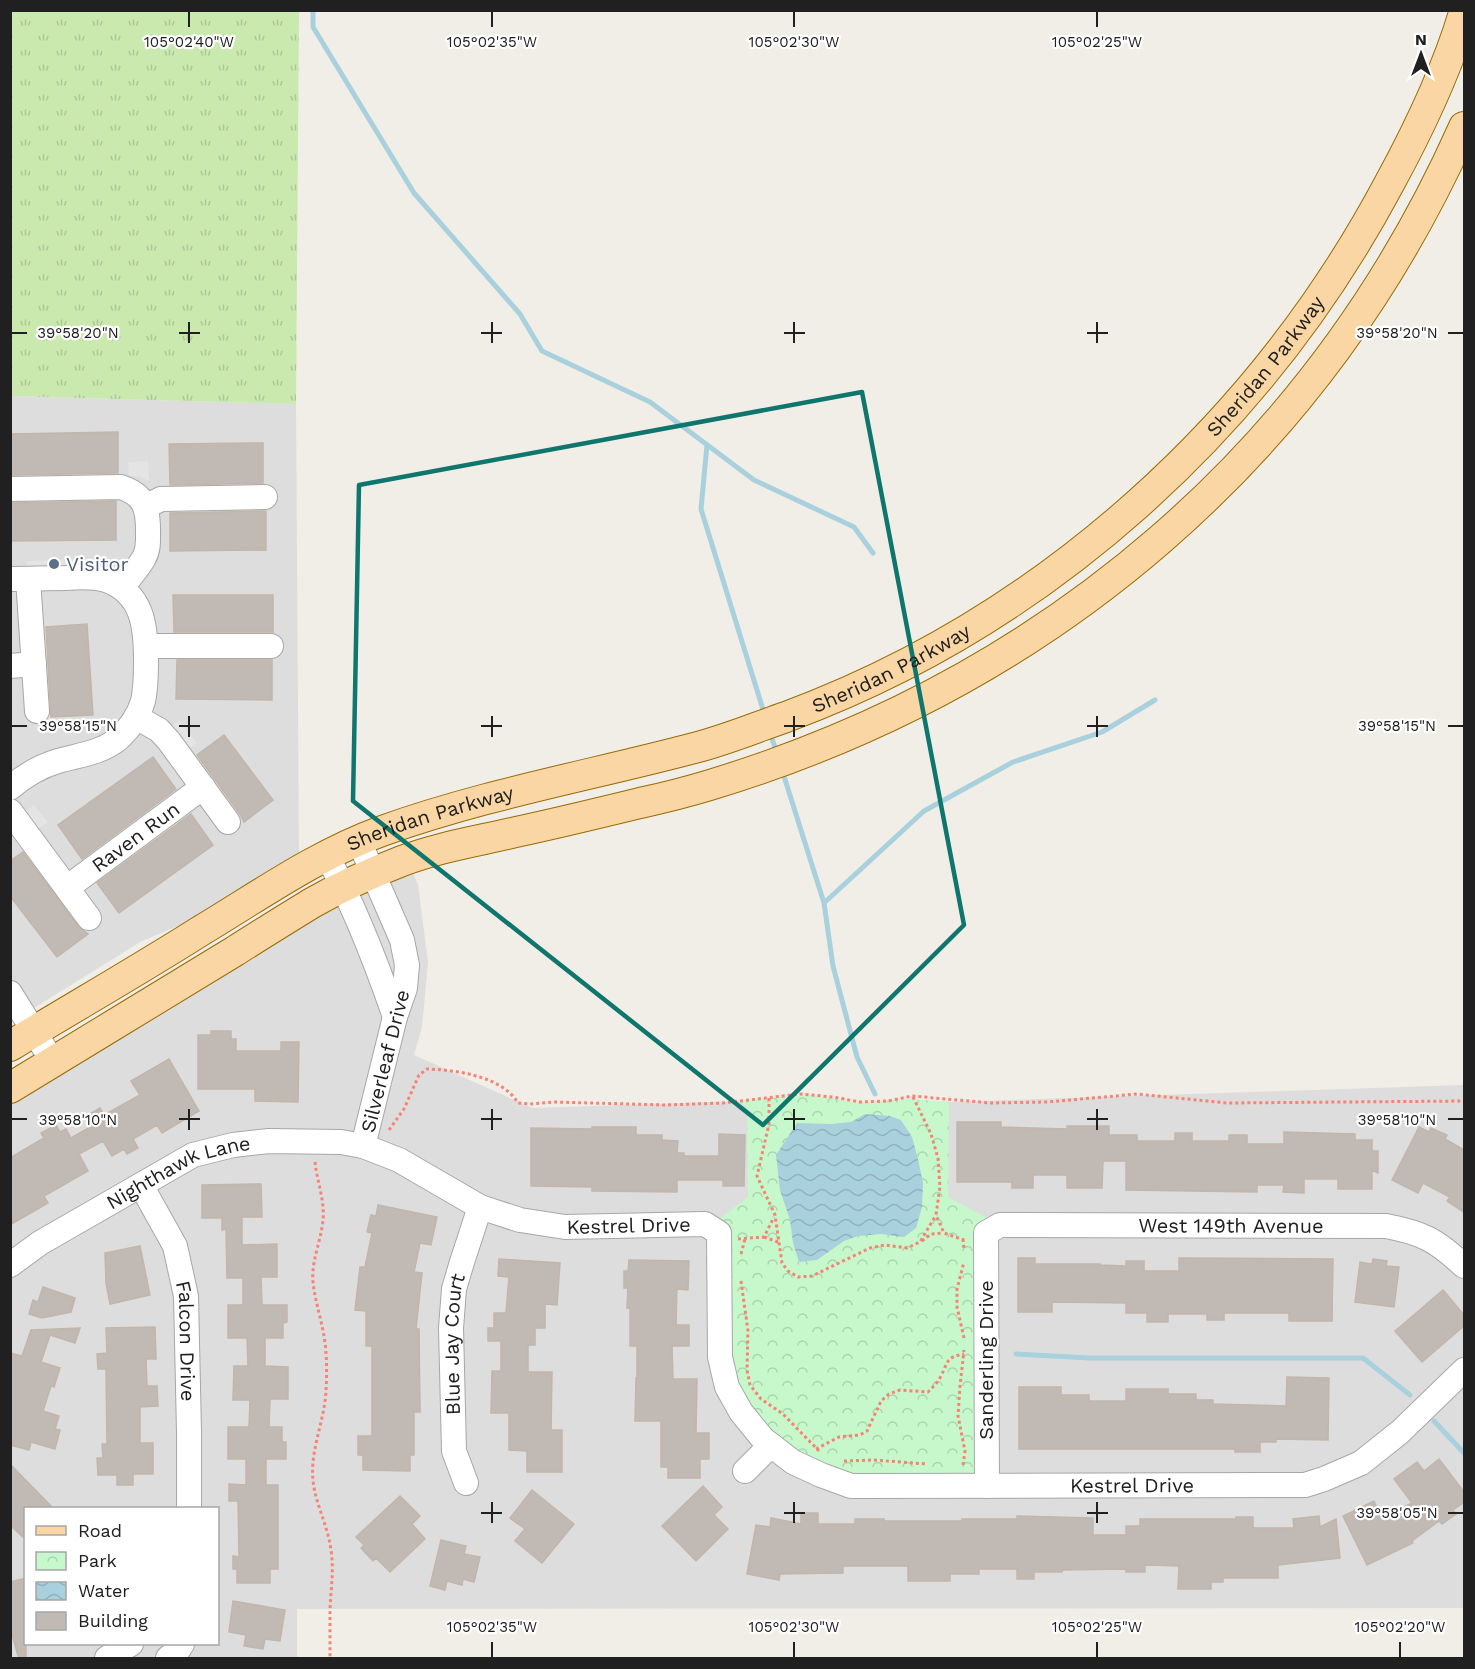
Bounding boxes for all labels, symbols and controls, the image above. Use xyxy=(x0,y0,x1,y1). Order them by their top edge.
north arrow xyxy=(1391,24,1451,84)
text: N xyxy=(1415,30,1427,49)
text: 105°02'40"W xyxy=(144,33,234,51)
text: 105°02'35"W xyxy=(447,33,537,51)
text: 105°02'30"W xyxy=(749,33,839,51)
text: 105°02'25"W xyxy=(1052,33,1142,51)
street label: Sheridan Parkway xyxy=(1201,291,1330,442)
text: 39°58'20"N xyxy=(37,324,119,342)
text: 39°58'20"N xyxy=(1356,324,1438,342)
place label: Visitor xyxy=(66,552,129,576)
marker: Visitor xyxy=(47,557,61,571)
street label: Sheridan Parkway xyxy=(808,618,975,718)
text: 39°58'15"N xyxy=(39,717,117,735)
text: 39°58'15"N xyxy=(1358,717,1436,735)
street label: Sheridan Parkway xyxy=(343,780,517,856)
street label: Raven Run xyxy=(87,797,184,877)
street label: Silverleaf Drive xyxy=(356,987,414,1135)
text: 39°58'10"N xyxy=(39,1111,117,1129)
text: 39°58'10"N xyxy=(1358,1111,1436,1129)
street label: Nighthawk Lane xyxy=(102,1131,252,1214)
street label: Kestrel Drive xyxy=(566,1212,691,1239)
street label: West 149th Avenue xyxy=(1138,1213,1324,1238)
street label: Blue Jay Court xyxy=(439,1270,470,1415)
street label: Falcon Drive xyxy=(171,1278,200,1402)
street label: Sanderling Drive xyxy=(974,1280,998,1440)
street label: Kestrel Drive xyxy=(1070,1473,1194,1498)
text: 39°58'05"N xyxy=(1356,1504,1438,1522)
legend xyxy=(24,1507,219,1645)
text: Road xyxy=(78,1520,122,1541)
text: Park xyxy=(78,1550,117,1571)
text: Water xyxy=(78,1580,130,1601)
text: Building xyxy=(78,1610,148,1631)
text: 105°02'35"W xyxy=(447,1618,537,1636)
text: 105°02'30"W xyxy=(749,1618,839,1636)
text: 105°02'25"W xyxy=(1052,1618,1142,1636)
text: 105°02'20"W xyxy=(1355,1618,1445,1636)

